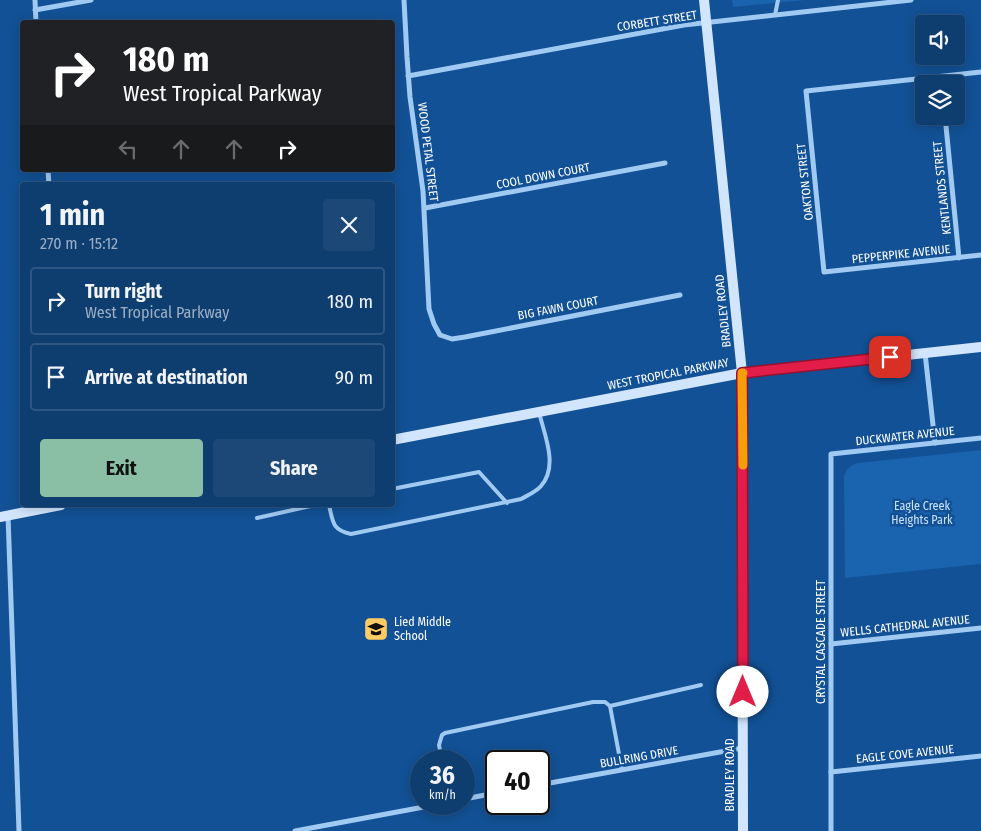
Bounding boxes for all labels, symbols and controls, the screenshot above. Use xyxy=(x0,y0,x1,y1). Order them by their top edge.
street label: CORBETT STREET xyxy=(616,8,698,34)
map controls xyxy=(915,15,965,125)
button: sound xyxy=(915,15,965,65)
text: 180 m xyxy=(123,38,209,80)
icon: right xyxy=(40,40,105,105)
button: layers xyxy=(915,75,965,125)
text: West Tropical Parkway xyxy=(123,80,322,107)
street label: WOOD PETAL STREET xyxy=(415,102,441,203)
icon: left xyxy=(114,135,142,163)
icon: ahead xyxy=(167,135,195,163)
icon: ahead xyxy=(220,135,248,163)
icon: right xyxy=(273,135,301,163)
street label: KENTLANDS STREET xyxy=(930,140,954,236)
street label: OAKTON STREET xyxy=(794,142,816,221)
street label: COOL DOWN COURT xyxy=(495,160,591,192)
text: 1 min xyxy=(40,197,105,233)
button: close xyxy=(323,199,375,251)
text: 270 m · 15:12 xyxy=(40,234,118,253)
street label: PEPPERPIKE AVENUE xyxy=(851,242,951,266)
street label: BRADLEY ROAD xyxy=(712,274,734,348)
text: Turn right xyxy=(85,280,162,303)
icon: right xyxy=(42,287,70,315)
text: 180 m xyxy=(327,290,373,313)
street label: BIG FAWN COURT xyxy=(517,293,600,323)
text: West Tropical Parkway xyxy=(85,303,229,322)
pin xyxy=(869,336,911,378)
icon: arrive xyxy=(876,343,904,371)
street label: WEST TROPICAL PARKWAY xyxy=(606,355,730,393)
icon: arrive xyxy=(42,363,70,391)
text: Arrive at destination xyxy=(85,366,248,389)
text: 90 m xyxy=(335,366,373,389)
street label: DUCKWATER AVENUE xyxy=(855,424,956,448)
button: Exit xyxy=(40,439,203,497)
button: Share xyxy=(213,439,375,497)
park label: Eagle Creek Heights Park xyxy=(891,499,953,527)
street label: CRYSTAL CASCADE STREET xyxy=(814,580,828,704)
street label: WELLS CATHEDRAL AVENUE xyxy=(840,612,971,640)
place label: Lied Middle School xyxy=(394,615,451,643)
school or university icon: Lied Middle School xyxy=(363,616,389,642)
position arrow xyxy=(716,665,768,717)
street label: BRADLEY ROAD xyxy=(723,738,737,812)
street label: EAGLE COVE AVENUE xyxy=(855,742,955,766)
street label: BULLRING DRIVE xyxy=(599,743,680,771)
speed limit sign: 40 xyxy=(485,750,550,815)
text: 36 xyxy=(430,761,455,791)
text: km/h xyxy=(429,788,456,802)

